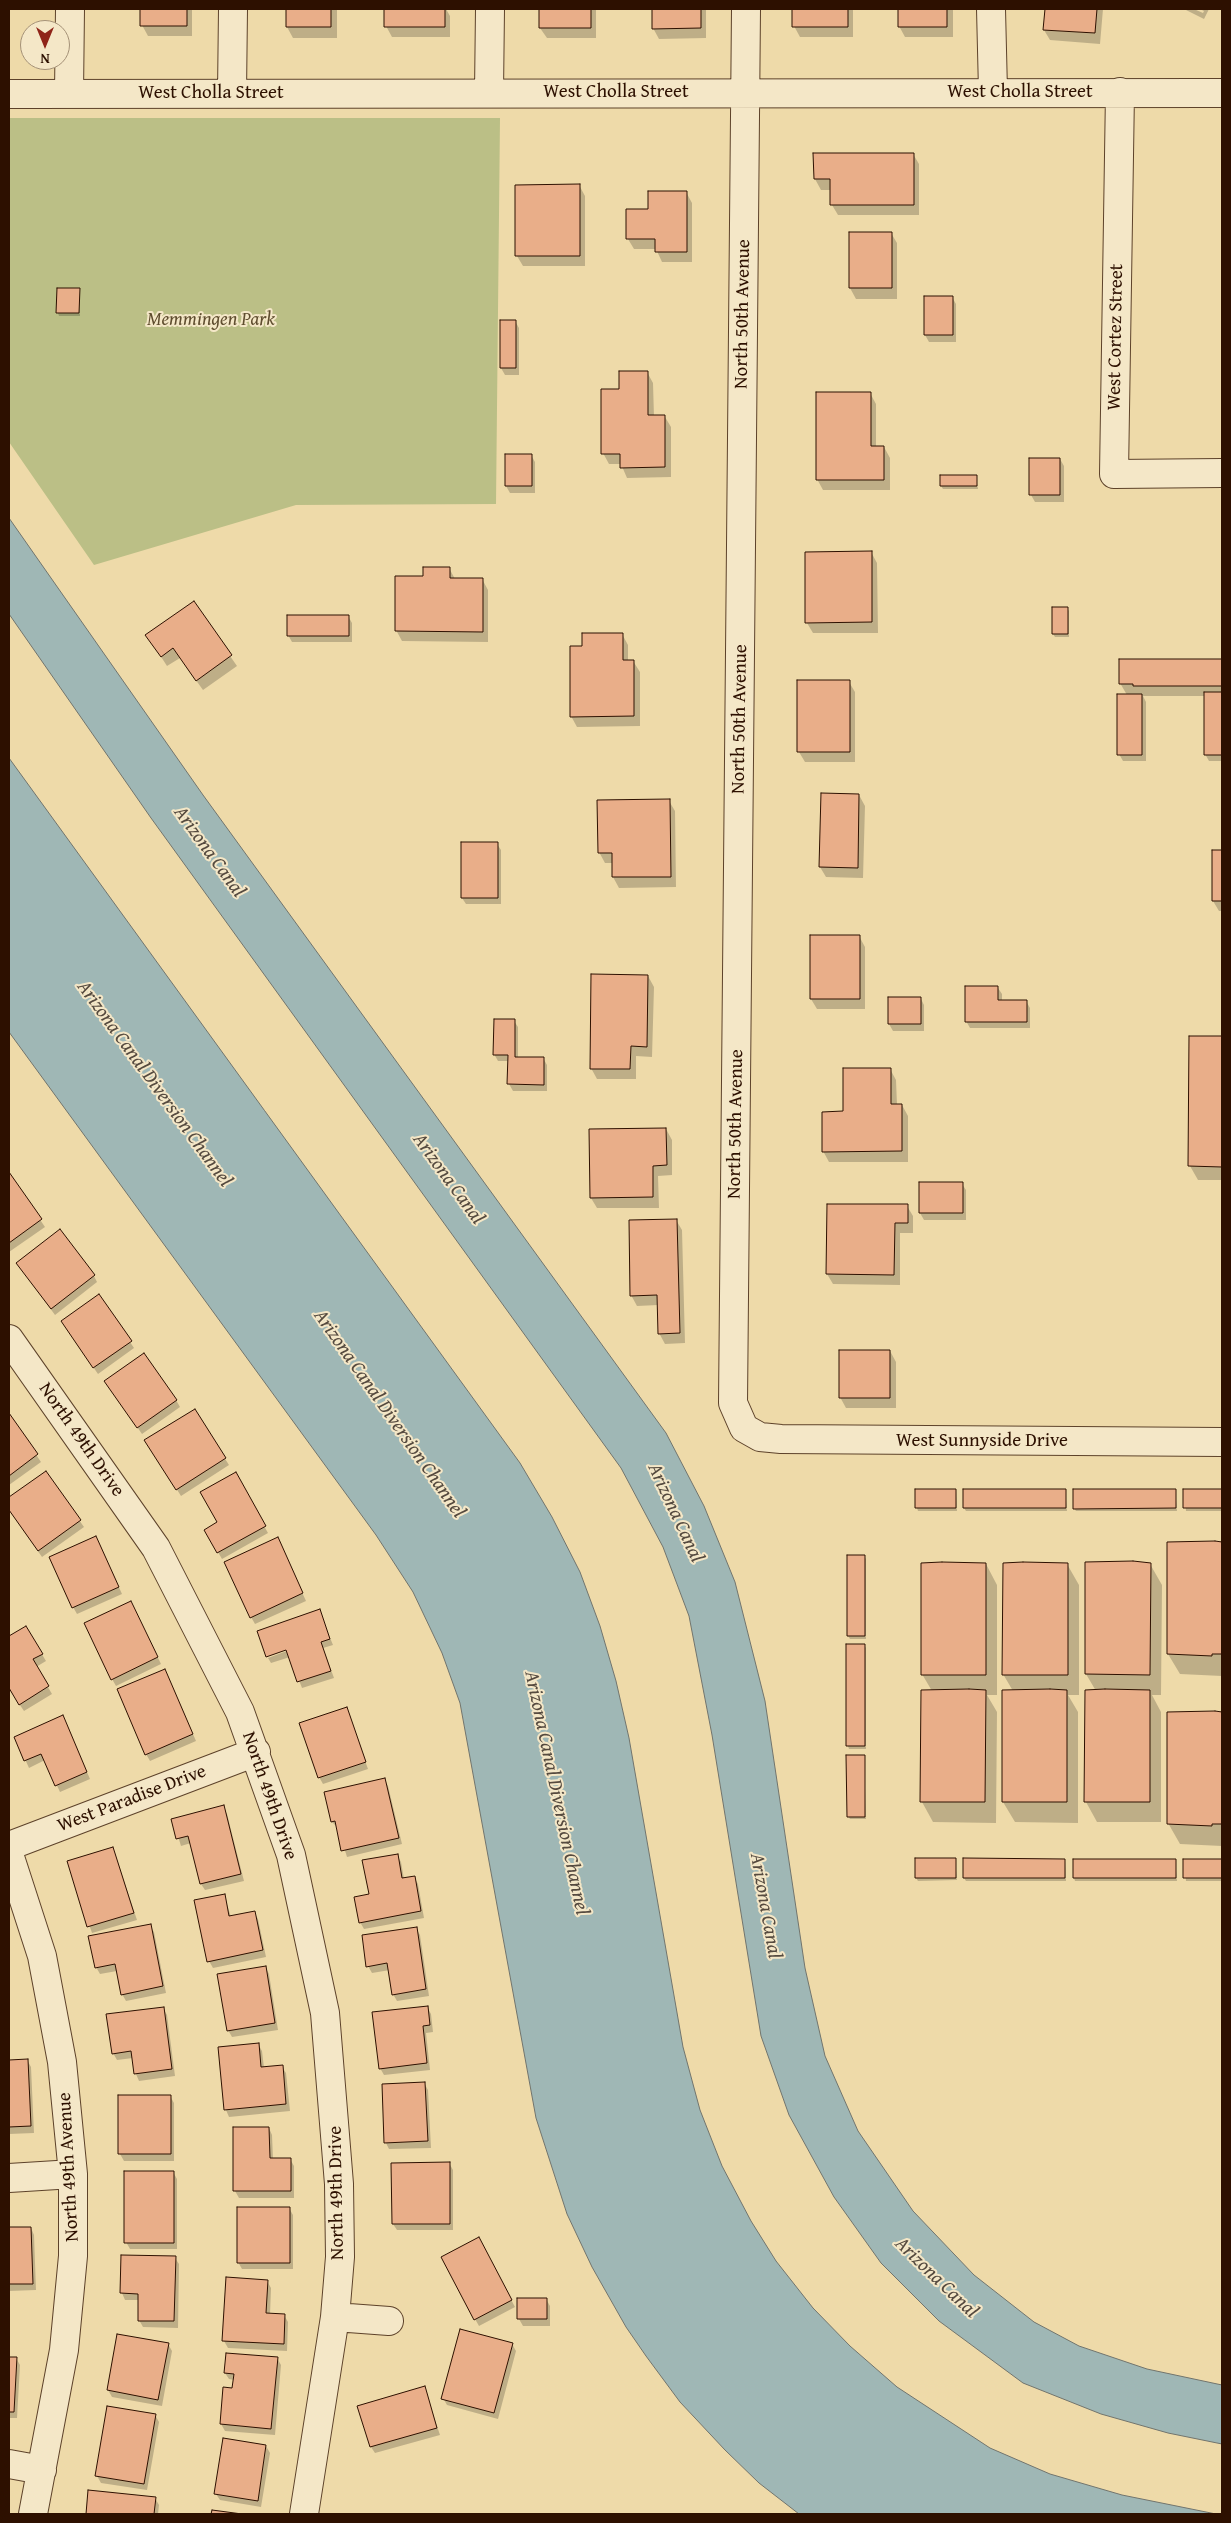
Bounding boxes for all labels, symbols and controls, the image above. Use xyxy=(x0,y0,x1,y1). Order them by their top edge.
north arrow xyxy=(20,20,70,70)
text: N xyxy=(40,49,50,69)
street label: West Cholla Street xyxy=(543,81,689,103)
street label: West Cholla Street xyxy=(947,81,1093,103)
street label: West Cholla Street xyxy=(138,82,284,104)
street label: North 50th Avenue xyxy=(730,239,756,389)
street label: West Cortez Street xyxy=(1103,263,1129,411)
park label: Memmingen Park xyxy=(147,309,275,331)
street label: North 50th Avenue xyxy=(727,644,753,794)
water label: Arizona Canal xyxy=(168,802,250,902)
water label: Arizona Canal Diversion Channel xyxy=(71,976,237,1192)
street label: North 50th Avenue xyxy=(723,1049,749,1199)
water label: Arizona Canal xyxy=(407,1129,489,1229)
water label: Arizona Canal Diversion Channel xyxy=(308,1305,470,1523)
street label: North 49th Drive xyxy=(33,1379,129,1501)
street label: West Sunnyside Drive xyxy=(896,1430,1068,1452)
water label: Arizona Canal xyxy=(642,1460,708,1566)
water label: Arizona Canal Diversion Channel xyxy=(518,1669,594,1917)
street label: North 49th Drive xyxy=(236,1729,302,1863)
street label: West Paradise Drive xyxy=(54,1760,210,1838)
water label: Arizona Canal xyxy=(744,1851,786,1961)
street label: North 49th Avenue xyxy=(54,2092,84,2242)
street label: North 49th Drive xyxy=(324,2126,350,2260)
water label: Arizona Canal xyxy=(889,2232,983,2324)

